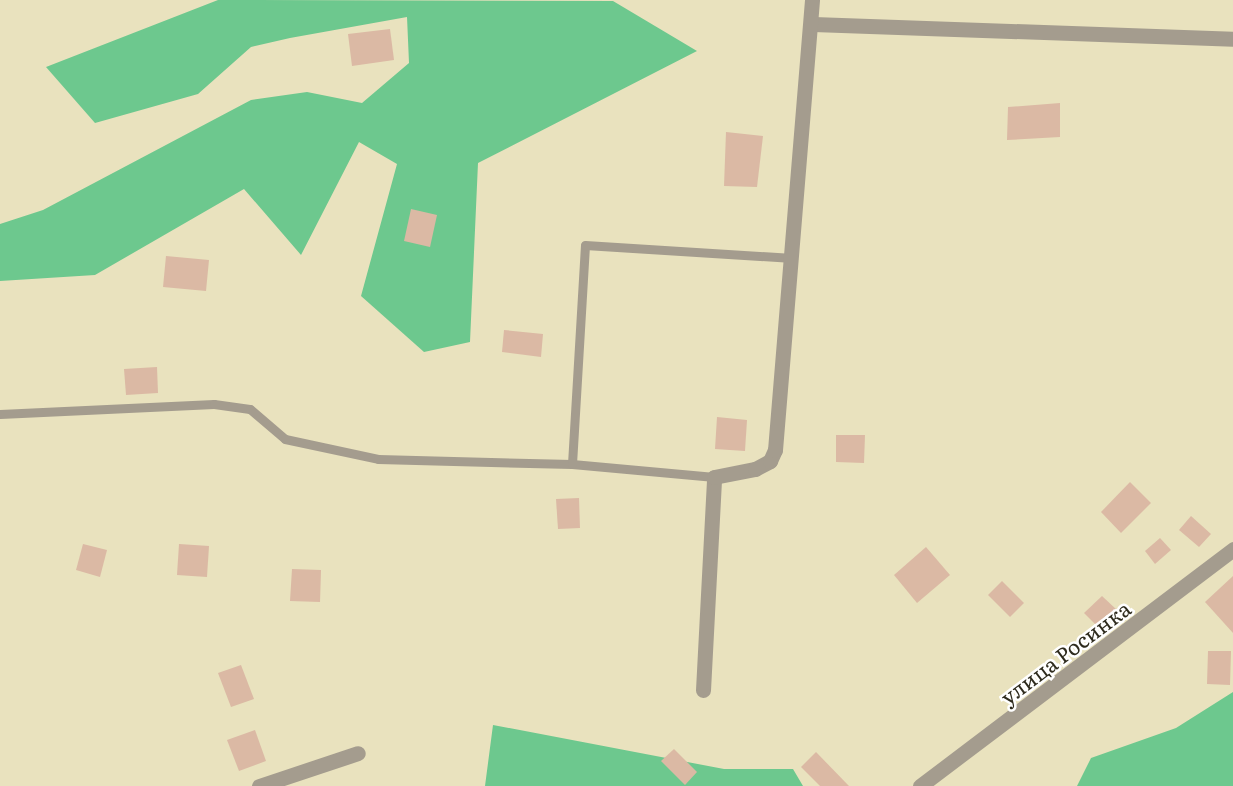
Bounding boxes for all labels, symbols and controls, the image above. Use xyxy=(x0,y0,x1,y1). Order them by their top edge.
street label: улица Росинка xyxy=(995,595,1135,709)

